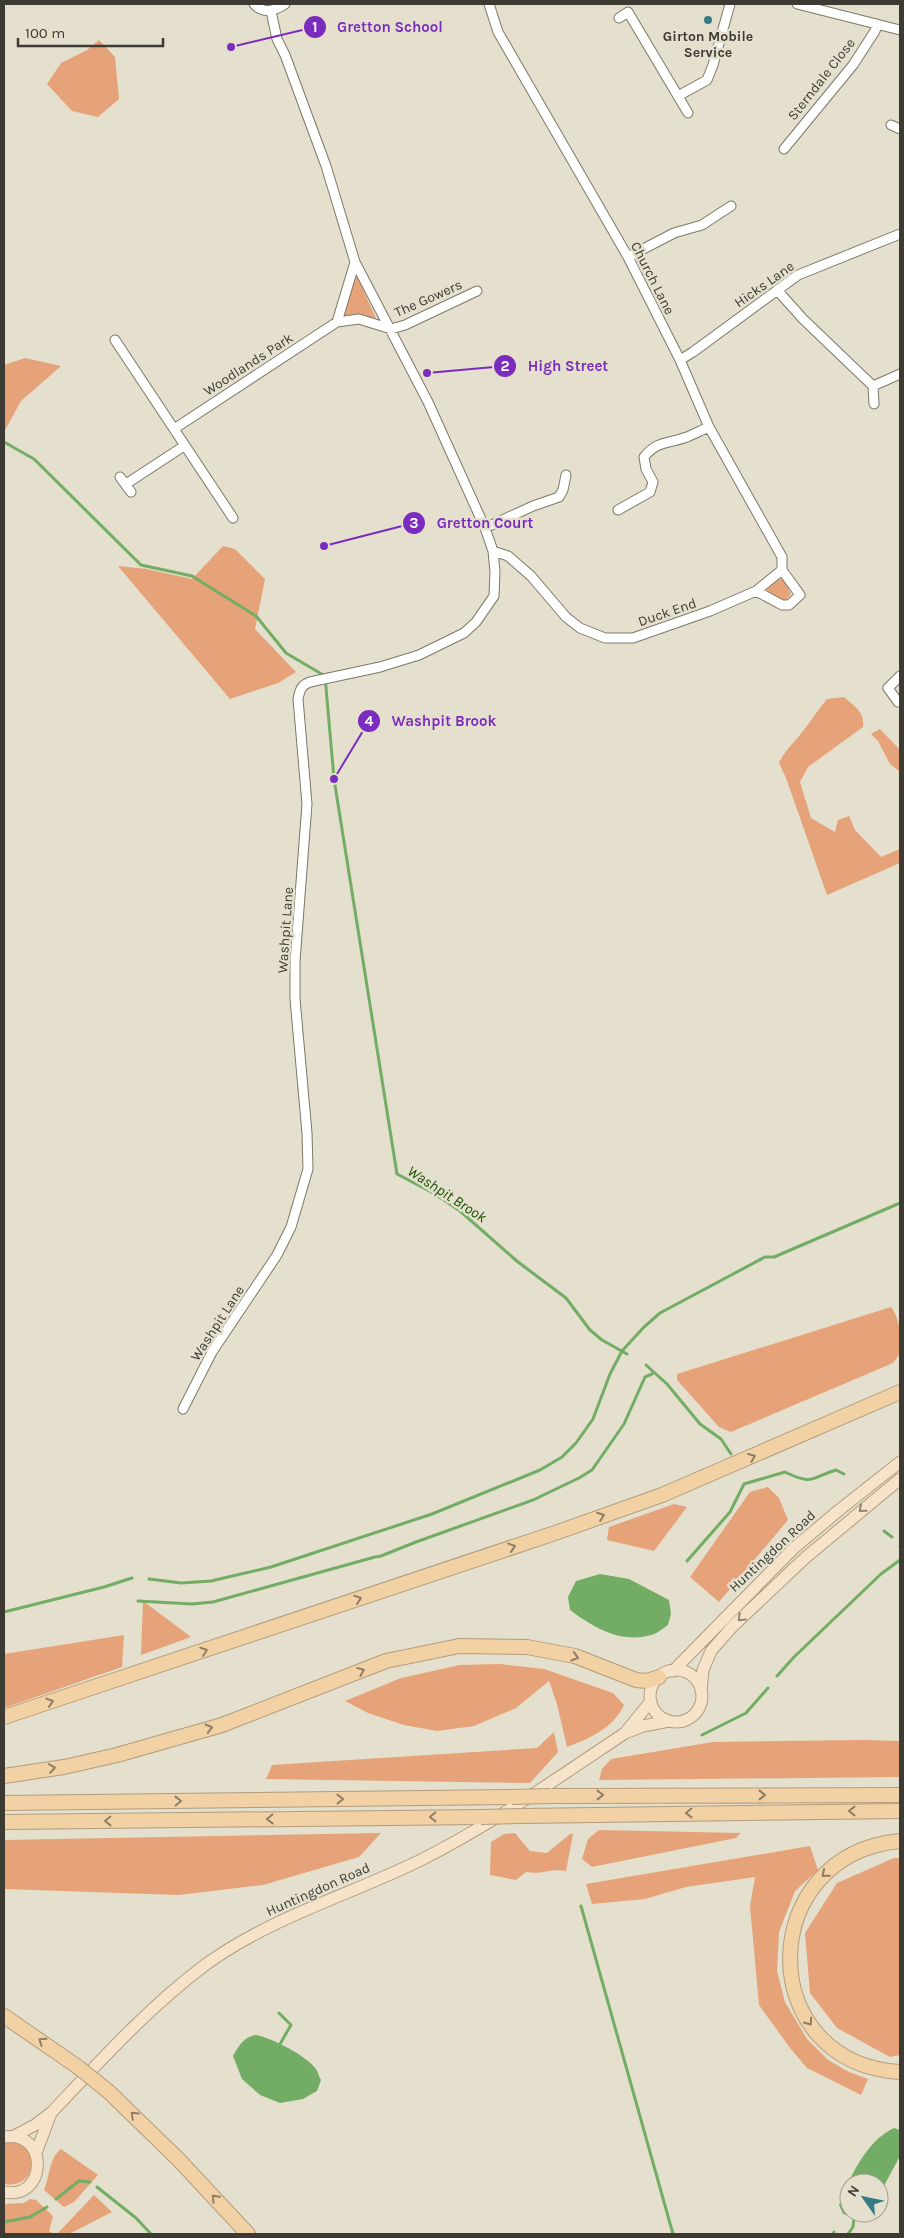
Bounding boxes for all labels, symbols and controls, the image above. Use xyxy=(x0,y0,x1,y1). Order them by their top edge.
callout: Gretton School xyxy=(302,12,453,42)
marker: Girton Mobile Service xyxy=(702,14,714,26)
scale bar xyxy=(18,15,162,47)
text: 1 xyxy=(312,18,318,36)
text: Gretton School xyxy=(337,18,443,36)
text: 100 m xyxy=(25,24,65,42)
place label: Girton Mobile Service xyxy=(663,28,753,61)
street label: Sterndale Close xyxy=(784,35,859,124)
street label: Church Lane xyxy=(627,239,678,317)
street label: Hicks Lane xyxy=(731,258,798,311)
street label: The Gowers xyxy=(392,276,465,321)
street label: Woodlands Park xyxy=(200,329,296,400)
callout: High Street xyxy=(493,351,618,381)
text: 2 xyxy=(500,357,510,375)
text: High Street xyxy=(528,357,608,375)
callout: Gretton Court xyxy=(401,508,543,538)
text: 3 xyxy=(409,514,419,532)
text: Gretton Court xyxy=(437,514,533,532)
street label: Duck End xyxy=(636,595,699,630)
callout: Washpit Brook xyxy=(356,706,506,736)
text: 4 xyxy=(365,712,374,730)
text: Washpit Brook xyxy=(392,712,497,730)
street label: Washpit Lane xyxy=(274,886,297,974)
water label: Washpit Brook xyxy=(404,1162,490,1226)
street label: Washpit Lane xyxy=(187,1282,248,1364)
one-way arrow xyxy=(747,1453,756,1464)
one-way arrow xyxy=(859,1504,868,1512)
street label: Huntingdon Road xyxy=(726,1507,819,1596)
one-way arrow xyxy=(596,1512,605,1522)
one-way arrow xyxy=(508,1543,516,1553)
one-way arrow xyxy=(354,1595,362,1605)
one-way arrow xyxy=(738,1612,747,1621)
one-way arrow xyxy=(200,1646,208,1656)
one-way arrow xyxy=(570,1652,579,1662)
one-way arrow xyxy=(356,1667,365,1677)
one-way arrow xyxy=(45,1698,54,1708)
one-way arrow xyxy=(205,1724,213,1734)
one-way arrow xyxy=(48,1764,56,1774)
one-way arrow xyxy=(596,1790,604,1800)
one-way arrow xyxy=(759,1790,767,1800)
one-way arrow xyxy=(337,1794,345,1804)
one-way arrow xyxy=(174,1796,182,1806)
one-way arrow xyxy=(847,1806,855,1816)
one-way arrow xyxy=(685,1808,692,1818)
one-way arrow xyxy=(428,1812,436,1822)
one-way arrow xyxy=(266,1814,274,1824)
one-way arrow xyxy=(104,1816,112,1826)
street label: Huntingdon Road xyxy=(264,1859,373,1920)
one-way arrow xyxy=(822,1869,831,1878)
one-way arrow xyxy=(803,2016,812,2026)
one-way arrow xyxy=(38,2038,48,2047)
one-way arrow xyxy=(131,2112,140,2121)
north arrow xyxy=(839,2173,889,2223)
text: N xyxy=(844,2182,863,2200)
one-way arrow xyxy=(212,2195,221,2204)

